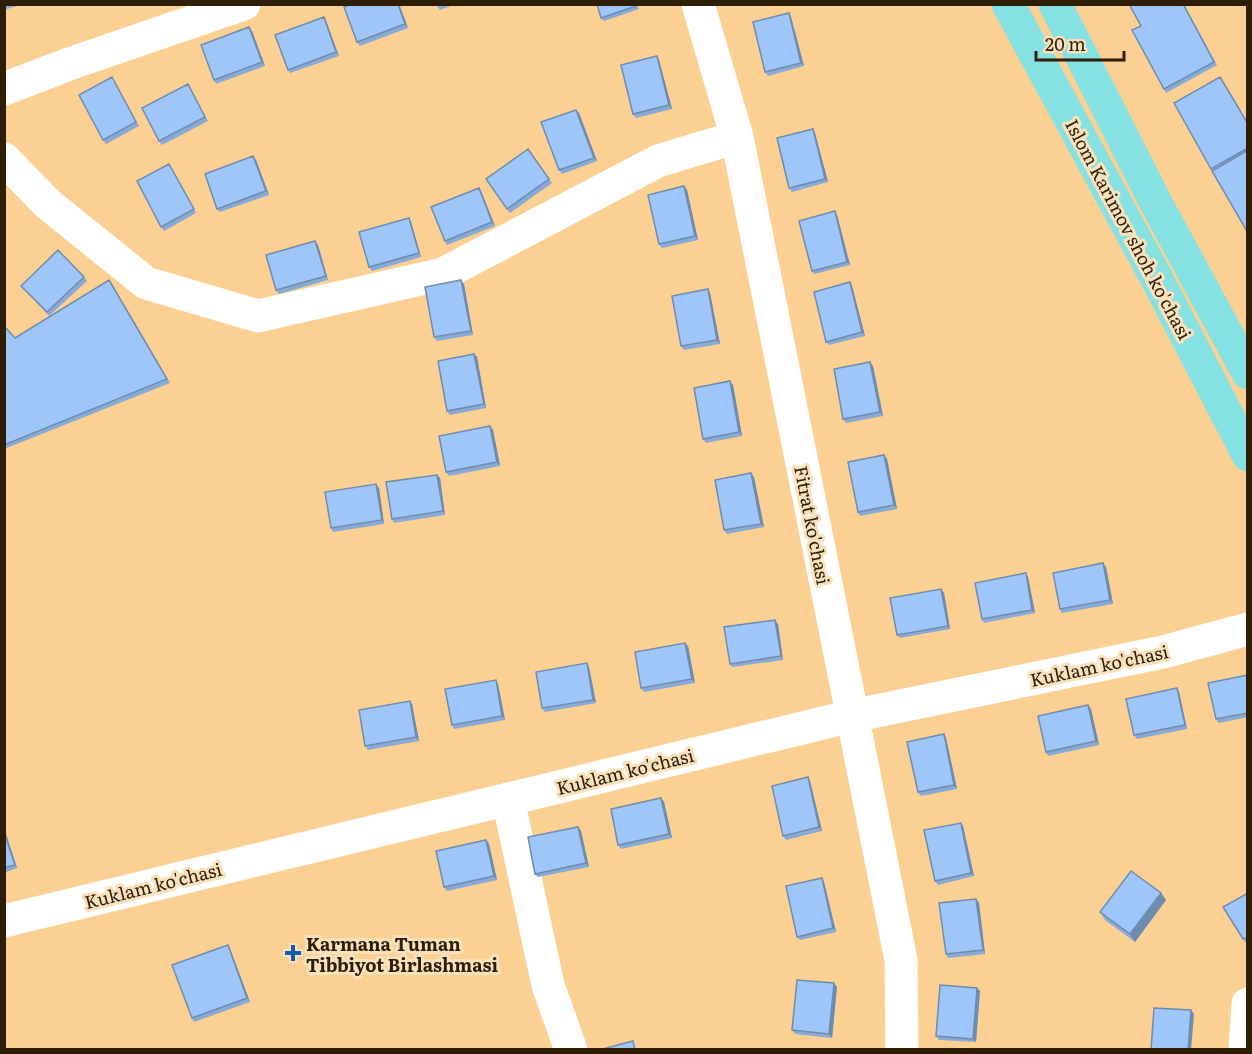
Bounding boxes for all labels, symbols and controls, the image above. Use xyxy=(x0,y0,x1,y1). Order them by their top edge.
scale bar xyxy=(1036,24,1124,62)
text: 20 m xyxy=(1045,30,1086,57)
street label: Islom Karimov shoh ko'chasi xyxy=(1059,114,1199,344)
street label: Fitrat ko'chasi xyxy=(788,463,838,587)
street label: Kuklam ko'chasi xyxy=(1027,637,1171,693)
street label: Kuklam ko'chasi xyxy=(553,741,697,801)
street label: Kuklam ko'chasi xyxy=(81,855,225,915)
place label: Karmana Tuman Tibbiyot Birlashmasi xyxy=(306,930,499,978)
marker: Karmana Tuman Tibbiyot Birlashmasi xyxy=(284,944,302,962)

